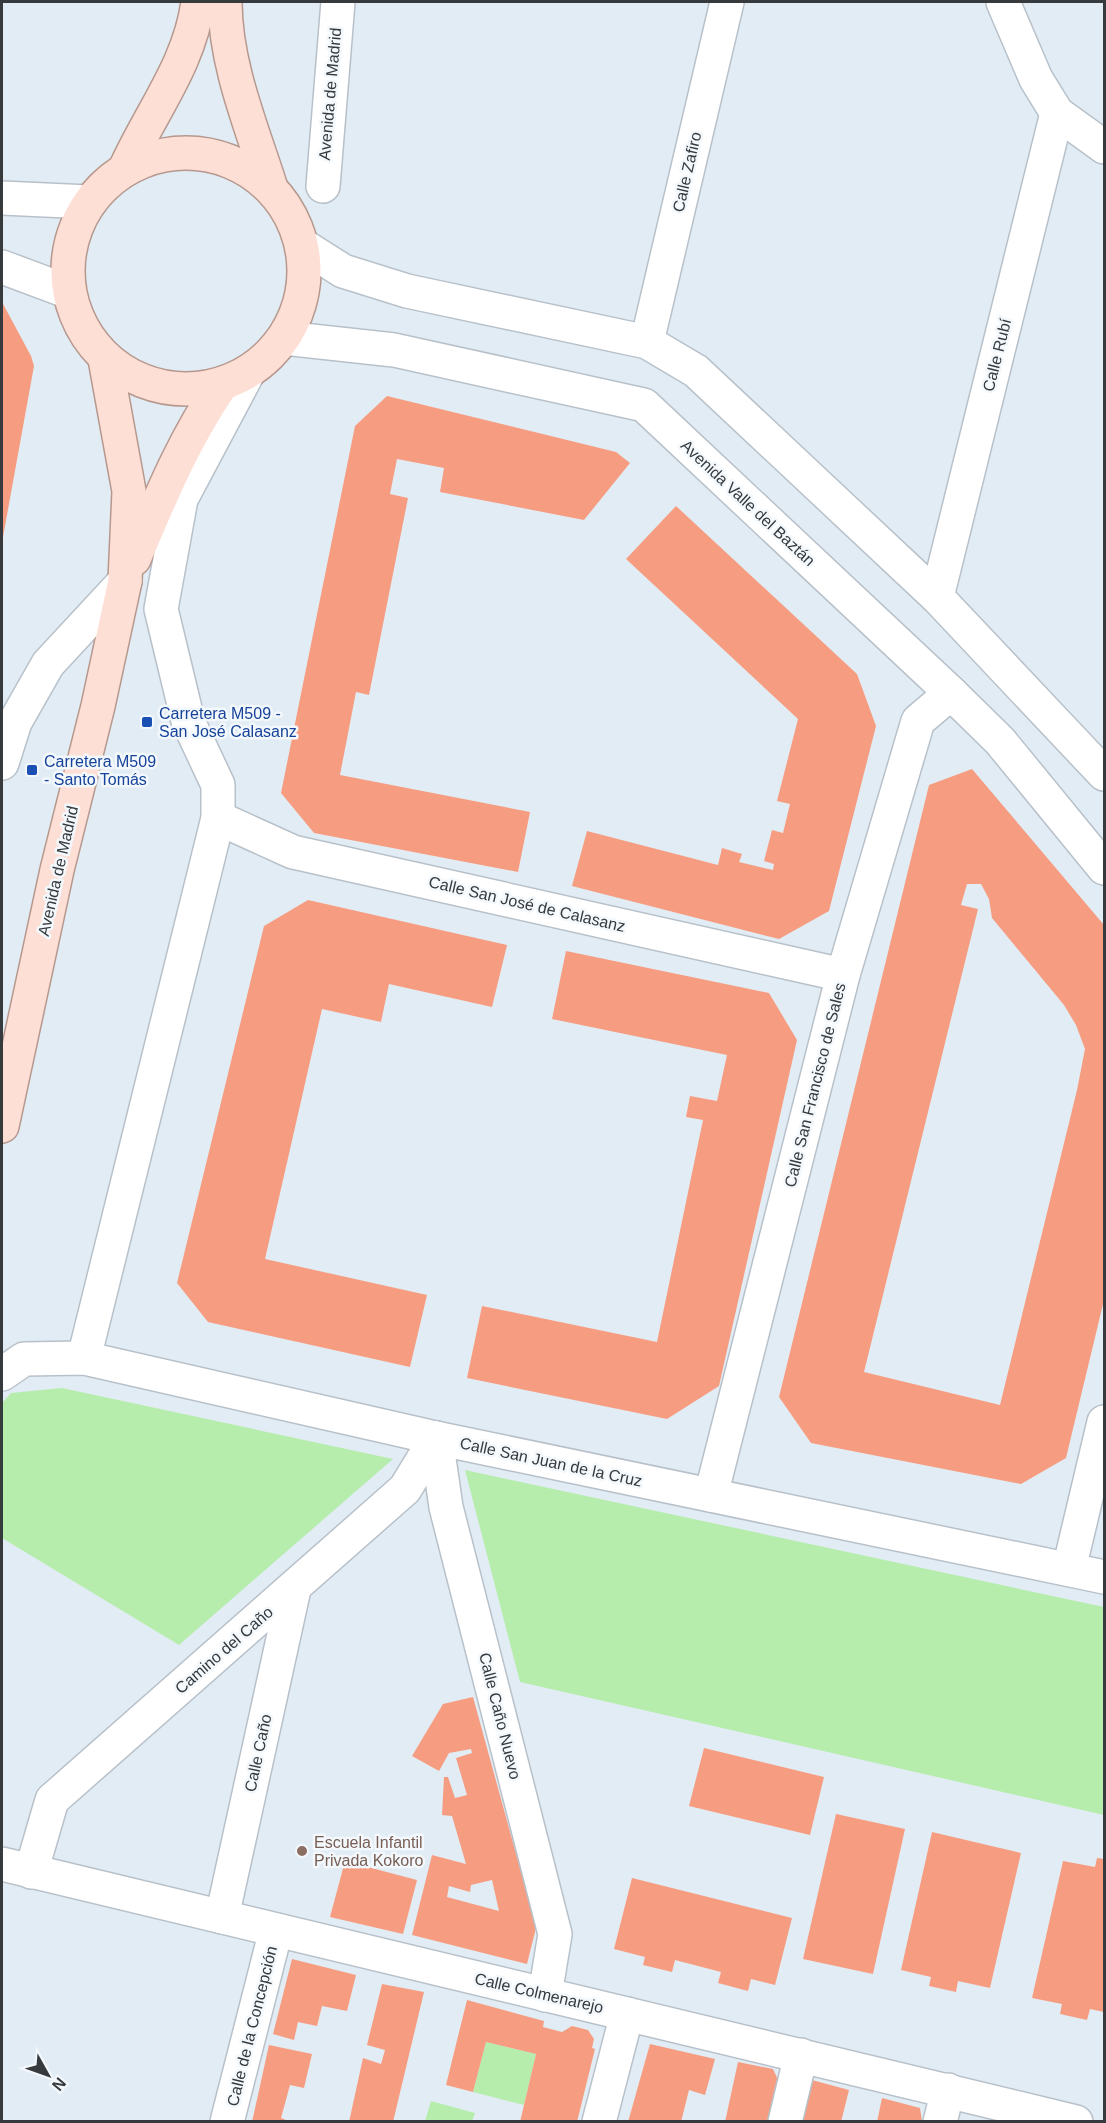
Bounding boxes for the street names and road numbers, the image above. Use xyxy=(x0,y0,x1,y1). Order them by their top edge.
street label: Avenida de Madrid xyxy=(316,27,344,161)
street label: Calle Zafiro xyxy=(670,130,705,214)
street label: Calle Rubí xyxy=(980,316,1014,393)
street label: Avenida Valle del Baztán xyxy=(678,437,818,569)
street label: Avenida de Madrid xyxy=(35,804,81,938)
street label: Calle San José de Calasanz xyxy=(427,873,627,935)
street label: Calle San Francisco de Sales xyxy=(781,981,849,1189)
street label: Calle San Juan de la Cruz xyxy=(458,1434,644,1490)
street label: Camino del Caño xyxy=(172,1603,276,1697)
street label: Calle Caño Nuevo xyxy=(476,1651,524,1781)
street label: Calle Caño xyxy=(241,1712,275,1793)
street label: Calle de la Concepción xyxy=(224,1944,280,2108)
street label: Calle Colmenarejo xyxy=(473,1970,605,2016)

